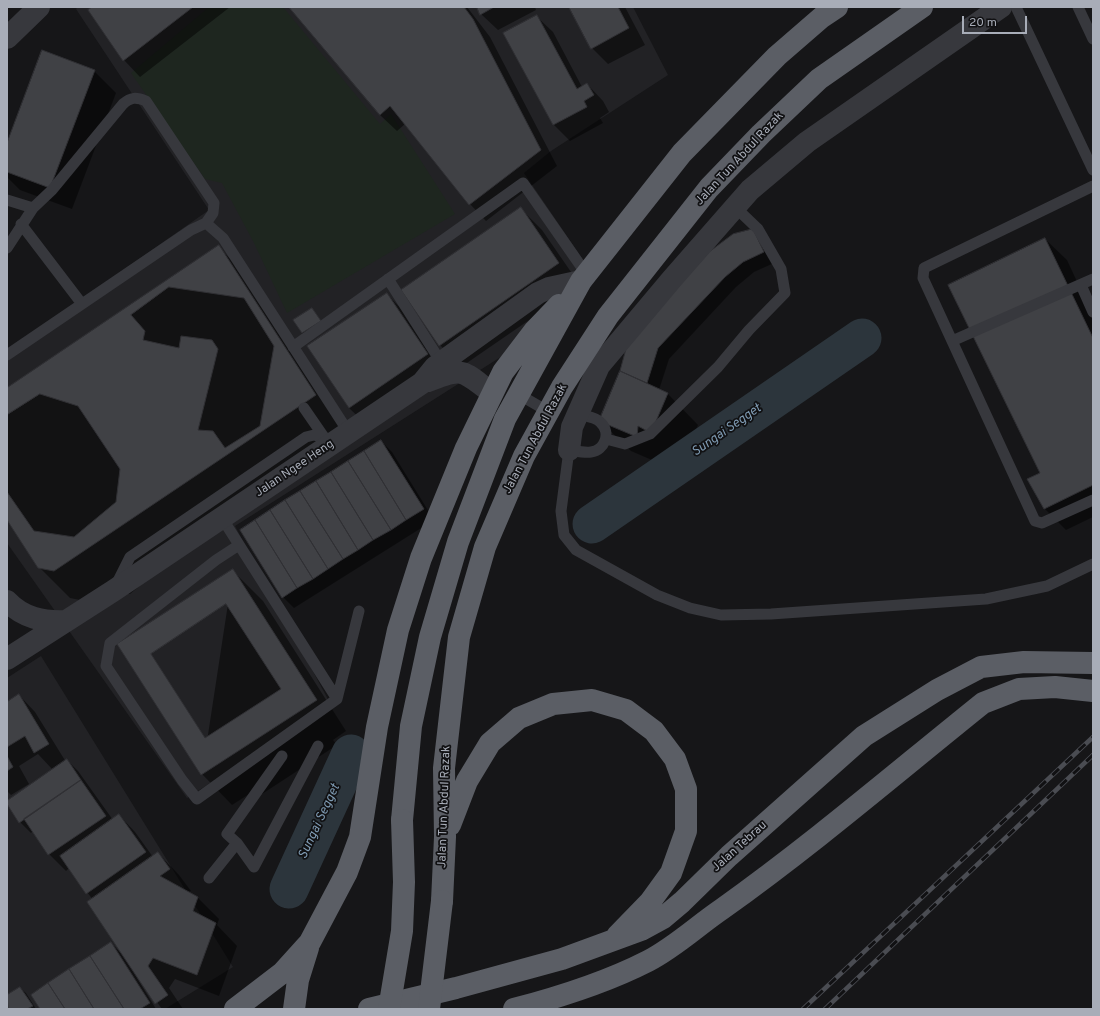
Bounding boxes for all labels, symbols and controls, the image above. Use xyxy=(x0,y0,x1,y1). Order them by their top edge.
scale bar xyxy=(964,8,1029,34)
text: 20 m xyxy=(969,15,997,31)
street label: Jalan Tun Abdul Razak xyxy=(693,109,787,209)
street label: Jalan Tun Abdul Razak xyxy=(501,382,571,496)
water label: Sungai Segget xyxy=(689,401,765,461)
street label: Jalan Ngee Heng xyxy=(253,437,337,501)
street label: Jalan Tun Abdul Razak xyxy=(436,746,454,868)
water label: Sungai Segget xyxy=(296,782,344,862)
street label: Jalan Tebrau xyxy=(710,819,770,875)

